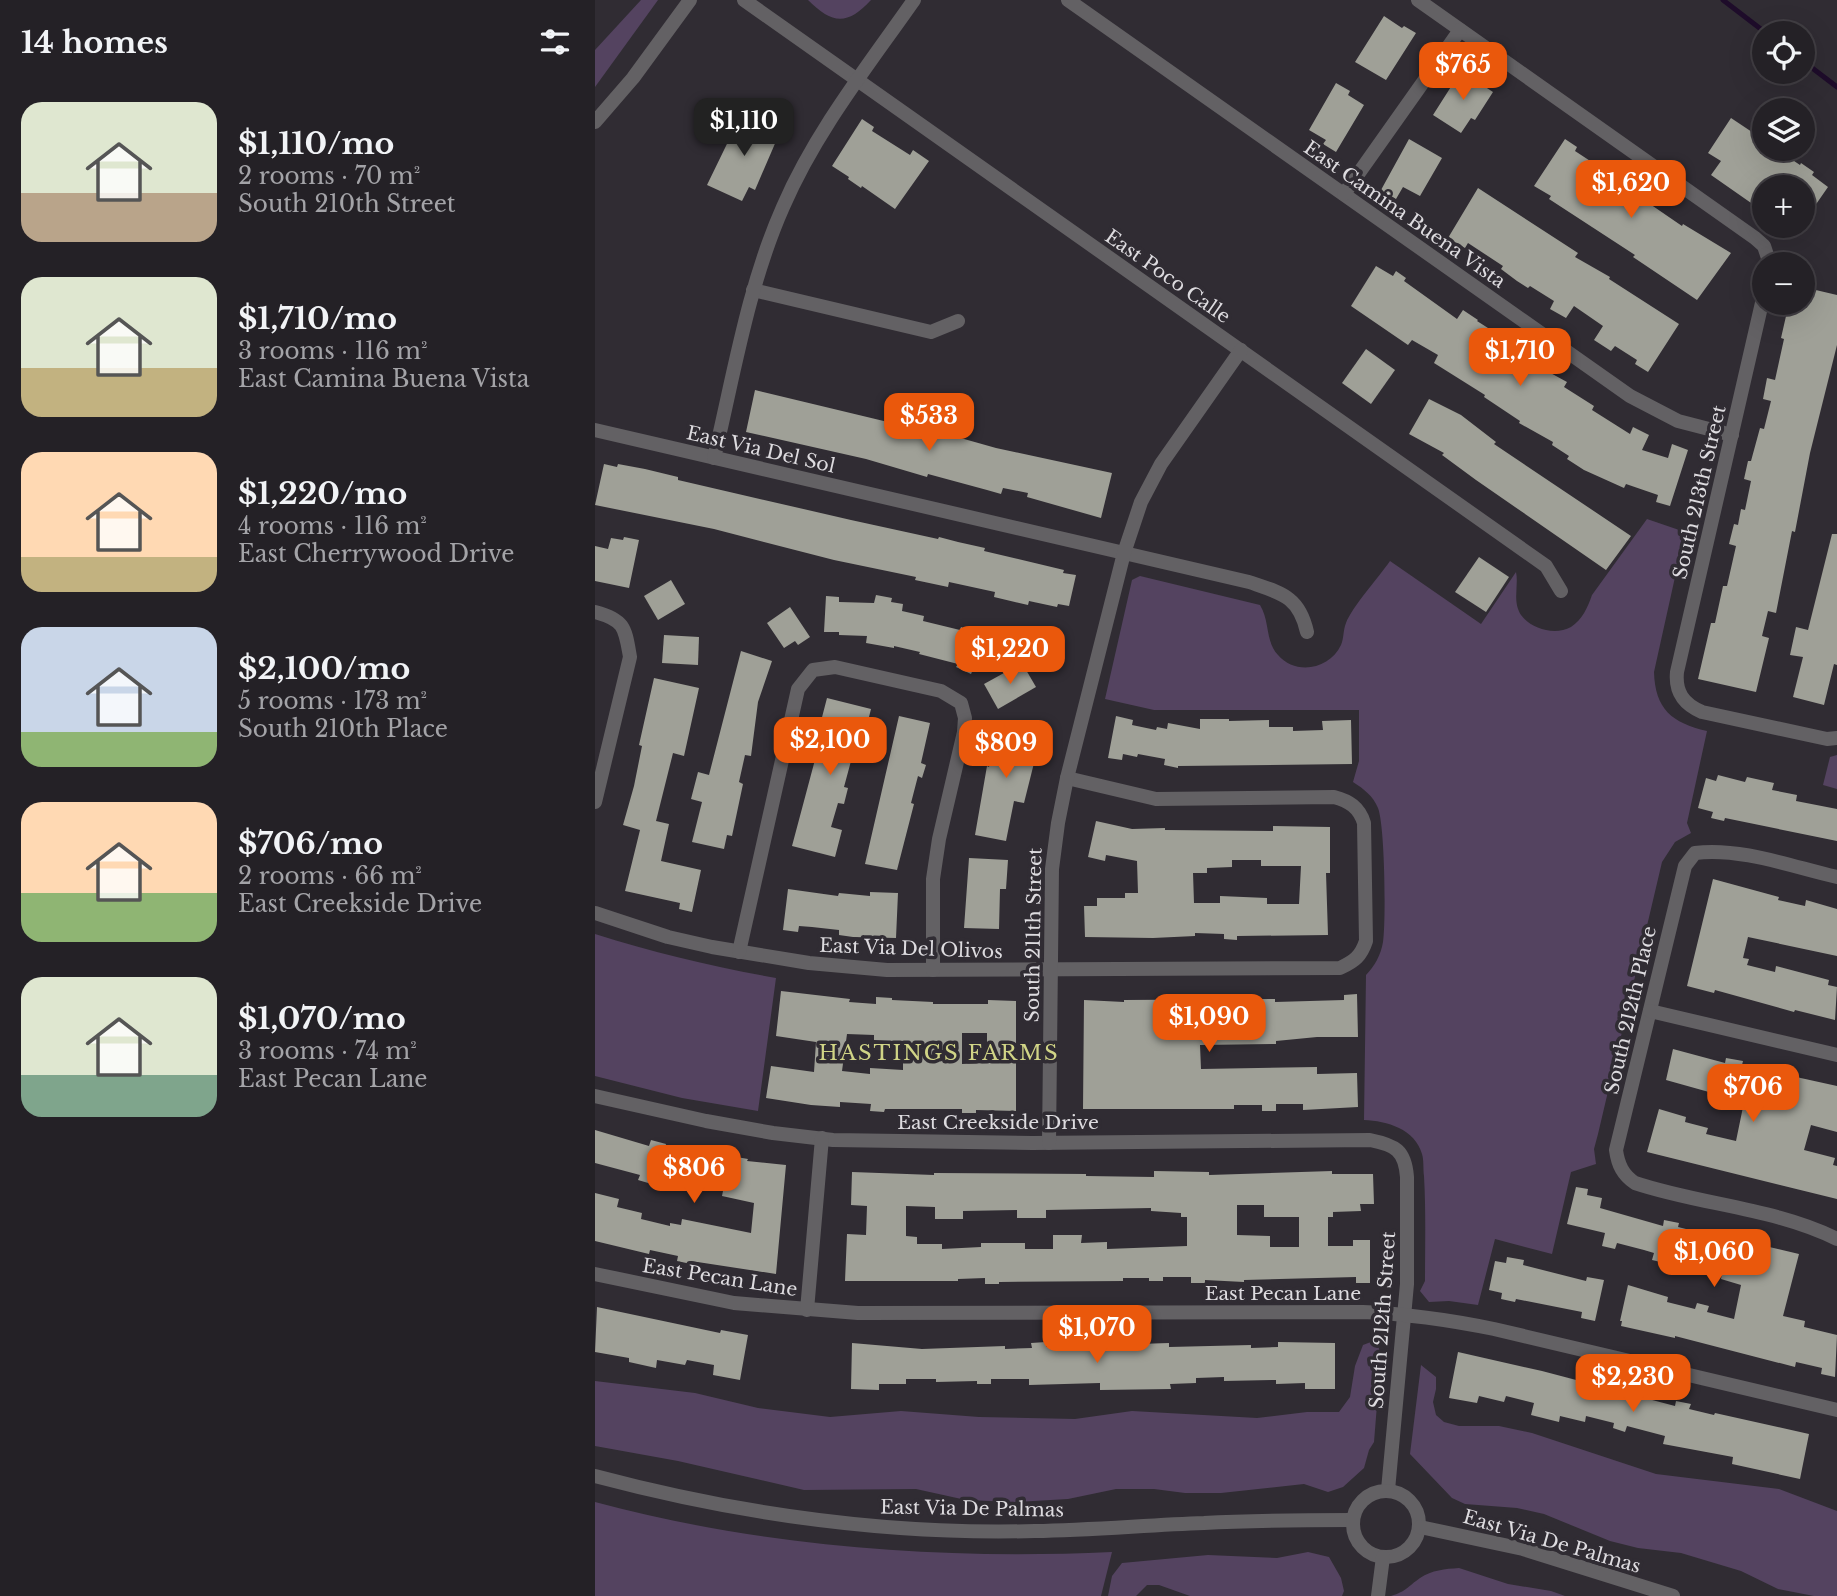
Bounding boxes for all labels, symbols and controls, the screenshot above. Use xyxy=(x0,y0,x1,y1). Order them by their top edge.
map controls xyxy=(1752,21,1815,315)
button: locate xyxy=(1752,21,1815,84)
icon: filters xyxy=(536,23,574,61)
text: 14 homes xyxy=(21,24,168,61)
pin: $765 xyxy=(1422,42,1504,102)
text: $765 xyxy=(1435,51,1491,79)
button: layers xyxy=(1752,98,1815,161)
pin: $1,110 xyxy=(687,99,801,158)
text: $1,110 xyxy=(710,107,778,135)
text: $1,110/mo xyxy=(238,125,394,162)
icon: home xyxy=(77,130,161,214)
street label: East Camina Buena Vista xyxy=(1299,136,1510,293)
pin: $1,620 xyxy=(1574,160,1688,220)
text: 2 rooms · 70 m² xyxy=(238,162,420,190)
text: $1,620 xyxy=(1592,169,1670,197)
button: + xyxy=(1752,175,1815,238)
text: South 210th Street xyxy=(238,190,456,218)
street label: East Poco Calle xyxy=(1101,225,1235,328)
button: − xyxy=(1752,252,1815,315)
text: $1,710/mo xyxy=(238,300,397,337)
icon: home xyxy=(77,305,161,389)
pin: $1,710 xyxy=(1463,328,1577,388)
text: 3 rooms · 116 m² xyxy=(238,337,428,365)
text: $1,710 xyxy=(1485,337,1555,365)
text: East Camina Buena Vista xyxy=(238,365,529,393)
pin: $533 xyxy=(888,393,970,453)
text: $533 xyxy=(900,402,958,430)
street label: South 213th Street xyxy=(1668,402,1731,581)
street label: East Via Del Sol xyxy=(684,421,838,478)
text: $1,220/mo xyxy=(238,475,407,512)
icon: home xyxy=(77,480,161,564)
text: 4 rooms · 116 m² xyxy=(238,512,427,540)
text: East Cherrywood Drive xyxy=(238,540,514,568)
pin: $1,220 xyxy=(953,626,1067,686)
text: $1,220 xyxy=(971,635,1049,663)
text: $2,100/mo xyxy=(238,650,410,687)
icon: home xyxy=(77,655,161,739)
text: 5 rooms · 173 m² xyxy=(238,687,427,715)
text: South 210th Place xyxy=(238,715,448,743)
pin: $2,100 xyxy=(773,718,887,777)
pin: $809 xyxy=(965,720,1047,780)
text: $2,100 xyxy=(790,726,870,754)
text: $809 xyxy=(975,729,1037,757)
text: $706/mo xyxy=(238,825,383,862)
icon: home xyxy=(77,830,161,914)
street label: South 211th Street xyxy=(1020,847,1047,1023)
text: 2 rooms · 66 m² xyxy=(238,862,422,890)
text: East Creekside Drive xyxy=(238,890,482,918)
street label: South 212th Place xyxy=(1600,924,1661,1096)
street label: East Via Del Olivos xyxy=(819,934,1003,963)
pin: $1,090 xyxy=(1152,995,1266,1054)
text: $1,070/mo xyxy=(238,1000,406,1037)
text: $1,090 xyxy=(1169,1003,1249,1031)
icon: home xyxy=(77,1005,161,1089)
text: 3 rooms · 74 m² xyxy=(238,1037,417,1065)
district label: HASTINGS FARMS xyxy=(818,1040,1060,1066)
pin: $706 xyxy=(1712,1064,1794,1124)
text: East Pecan Lane xyxy=(238,1065,427,1093)
text: $706 xyxy=(1723,1073,1783,1101)
street label: East Creekside Drive xyxy=(897,1111,1099,1134)
pin: $806 xyxy=(653,1146,735,1205)
text: $806 xyxy=(663,1154,725,1182)
street label: South 212th Street xyxy=(1365,1230,1400,1410)
pin: $1,060 xyxy=(1657,1230,1771,1289)
text: $1,060 xyxy=(1674,1238,1754,1266)
street label: East Pecan Lane xyxy=(641,1254,799,1301)
street label: East Pecan Lane xyxy=(1205,1282,1361,1305)
pin: $1,070 xyxy=(1040,1306,1154,1365)
text: $1,070 xyxy=(1058,1314,1136,1342)
pin: $2,230 xyxy=(1576,1354,1690,1414)
text: $2,230 xyxy=(1592,1363,1674,1391)
street label: East Via De Palmas xyxy=(880,1495,1064,1522)
street label: East Via De Palmas xyxy=(1460,1505,1643,1578)

